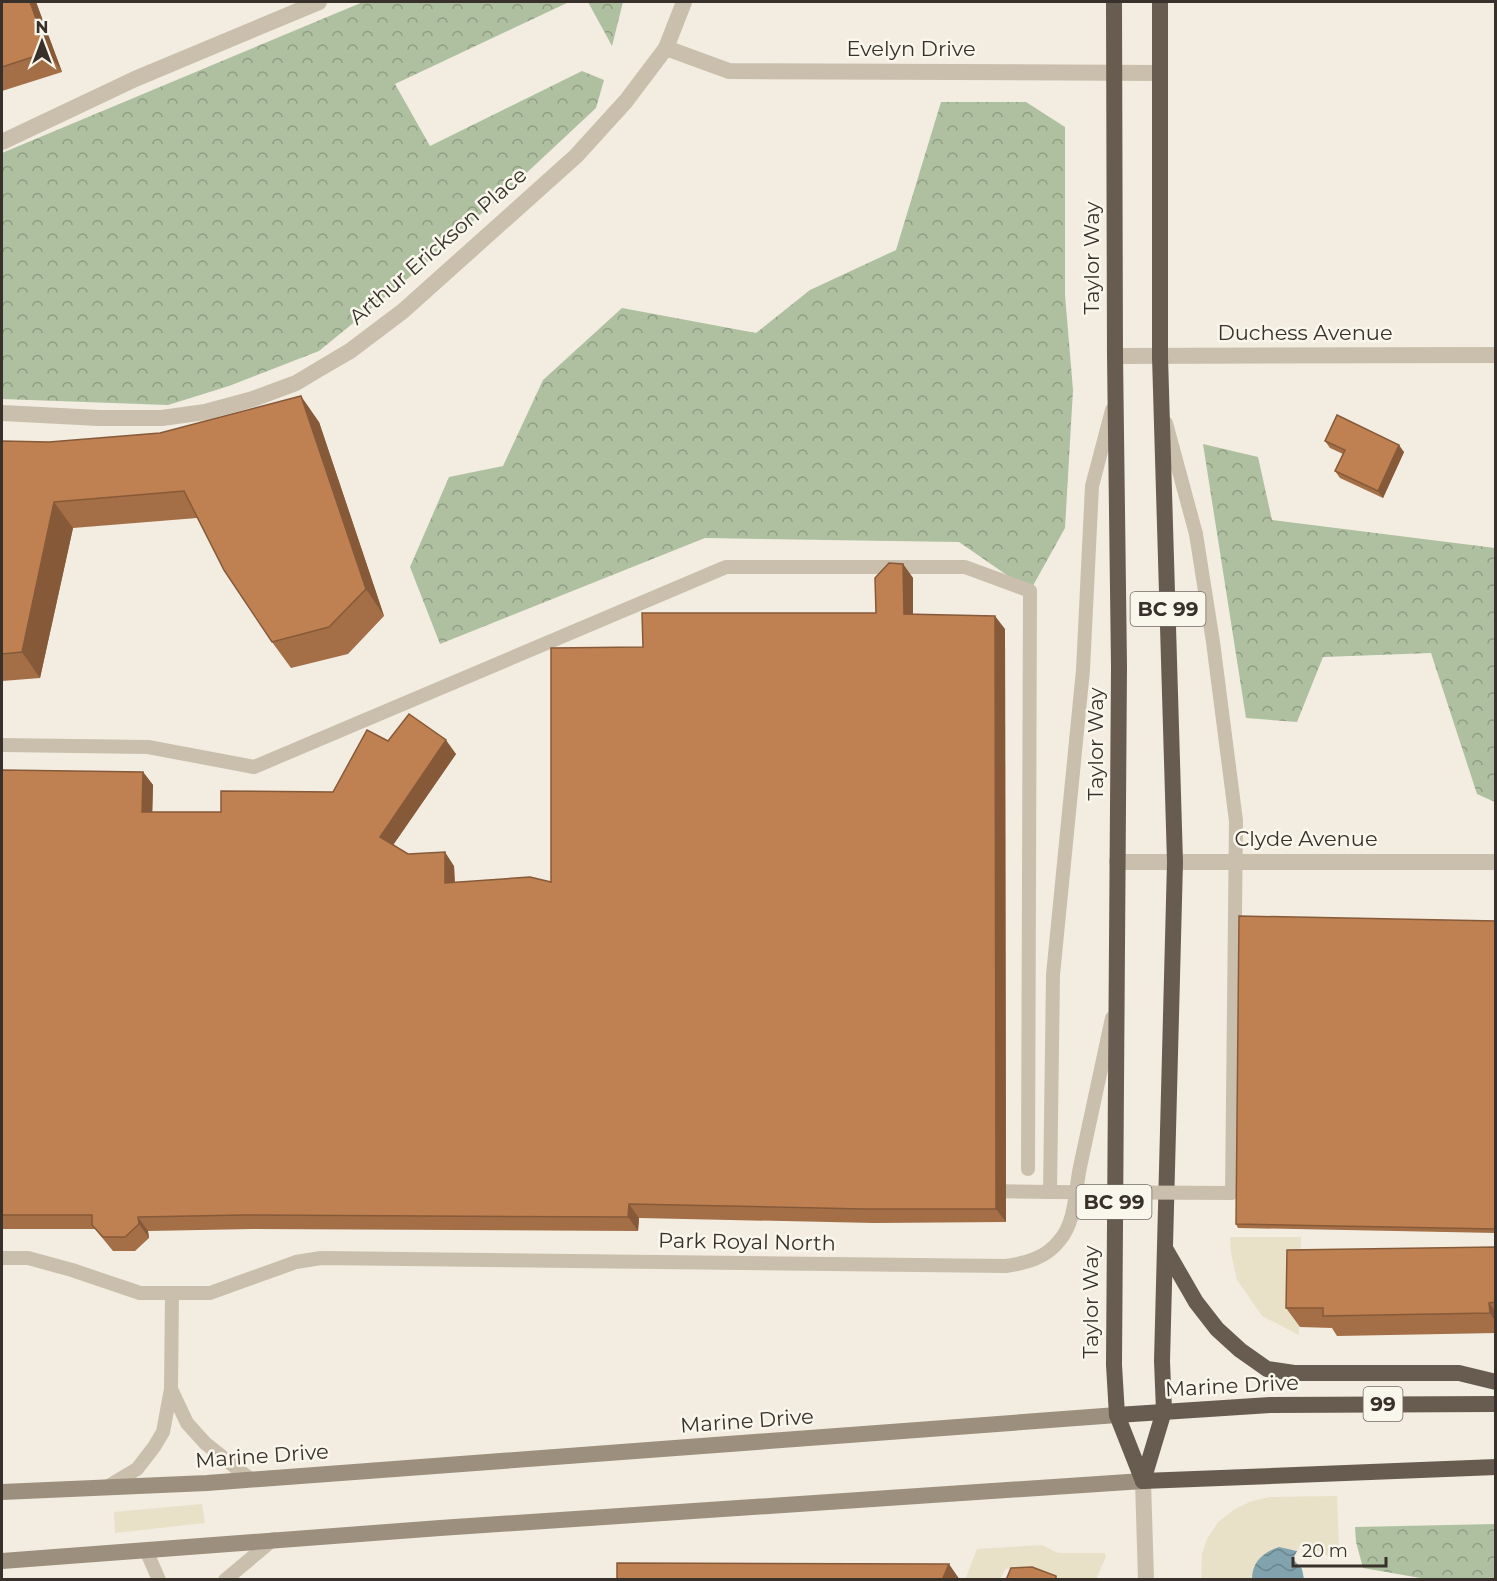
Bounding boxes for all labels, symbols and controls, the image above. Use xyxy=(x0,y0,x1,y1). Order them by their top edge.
north arrow xyxy=(12,12,72,72)
text: N xyxy=(36,18,48,37)
street label: Evelyn Drive xyxy=(846,36,976,61)
street label: Arthur Erickson Place xyxy=(344,162,532,329)
street label: Taylor Way xyxy=(1079,201,1104,315)
street label: Duchess Avenue xyxy=(1217,320,1393,345)
road number: BC 99 xyxy=(1130,592,1206,626)
street label: Taylor Way xyxy=(1083,687,1108,801)
street label: Clyde Avenue xyxy=(1234,826,1378,851)
road number: BC 99 xyxy=(1076,1185,1152,1219)
street label: Park Royal North xyxy=(658,1227,836,1256)
street label: Taylor Way xyxy=(1078,1245,1103,1359)
street label: Marine Drive xyxy=(1165,1370,1299,1401)
road number: 99 xyxy=(1364,1387,1402,1421)
street label: Marine Drive xyxy=(679,1403,815,1438)
street label: Marine Drive xyxy=(194,1438,330,1473)
scale bar xyxy=(1293,1530,1386,1568)
text: 20 m xyxy=(1302,1540,1348,1562)

